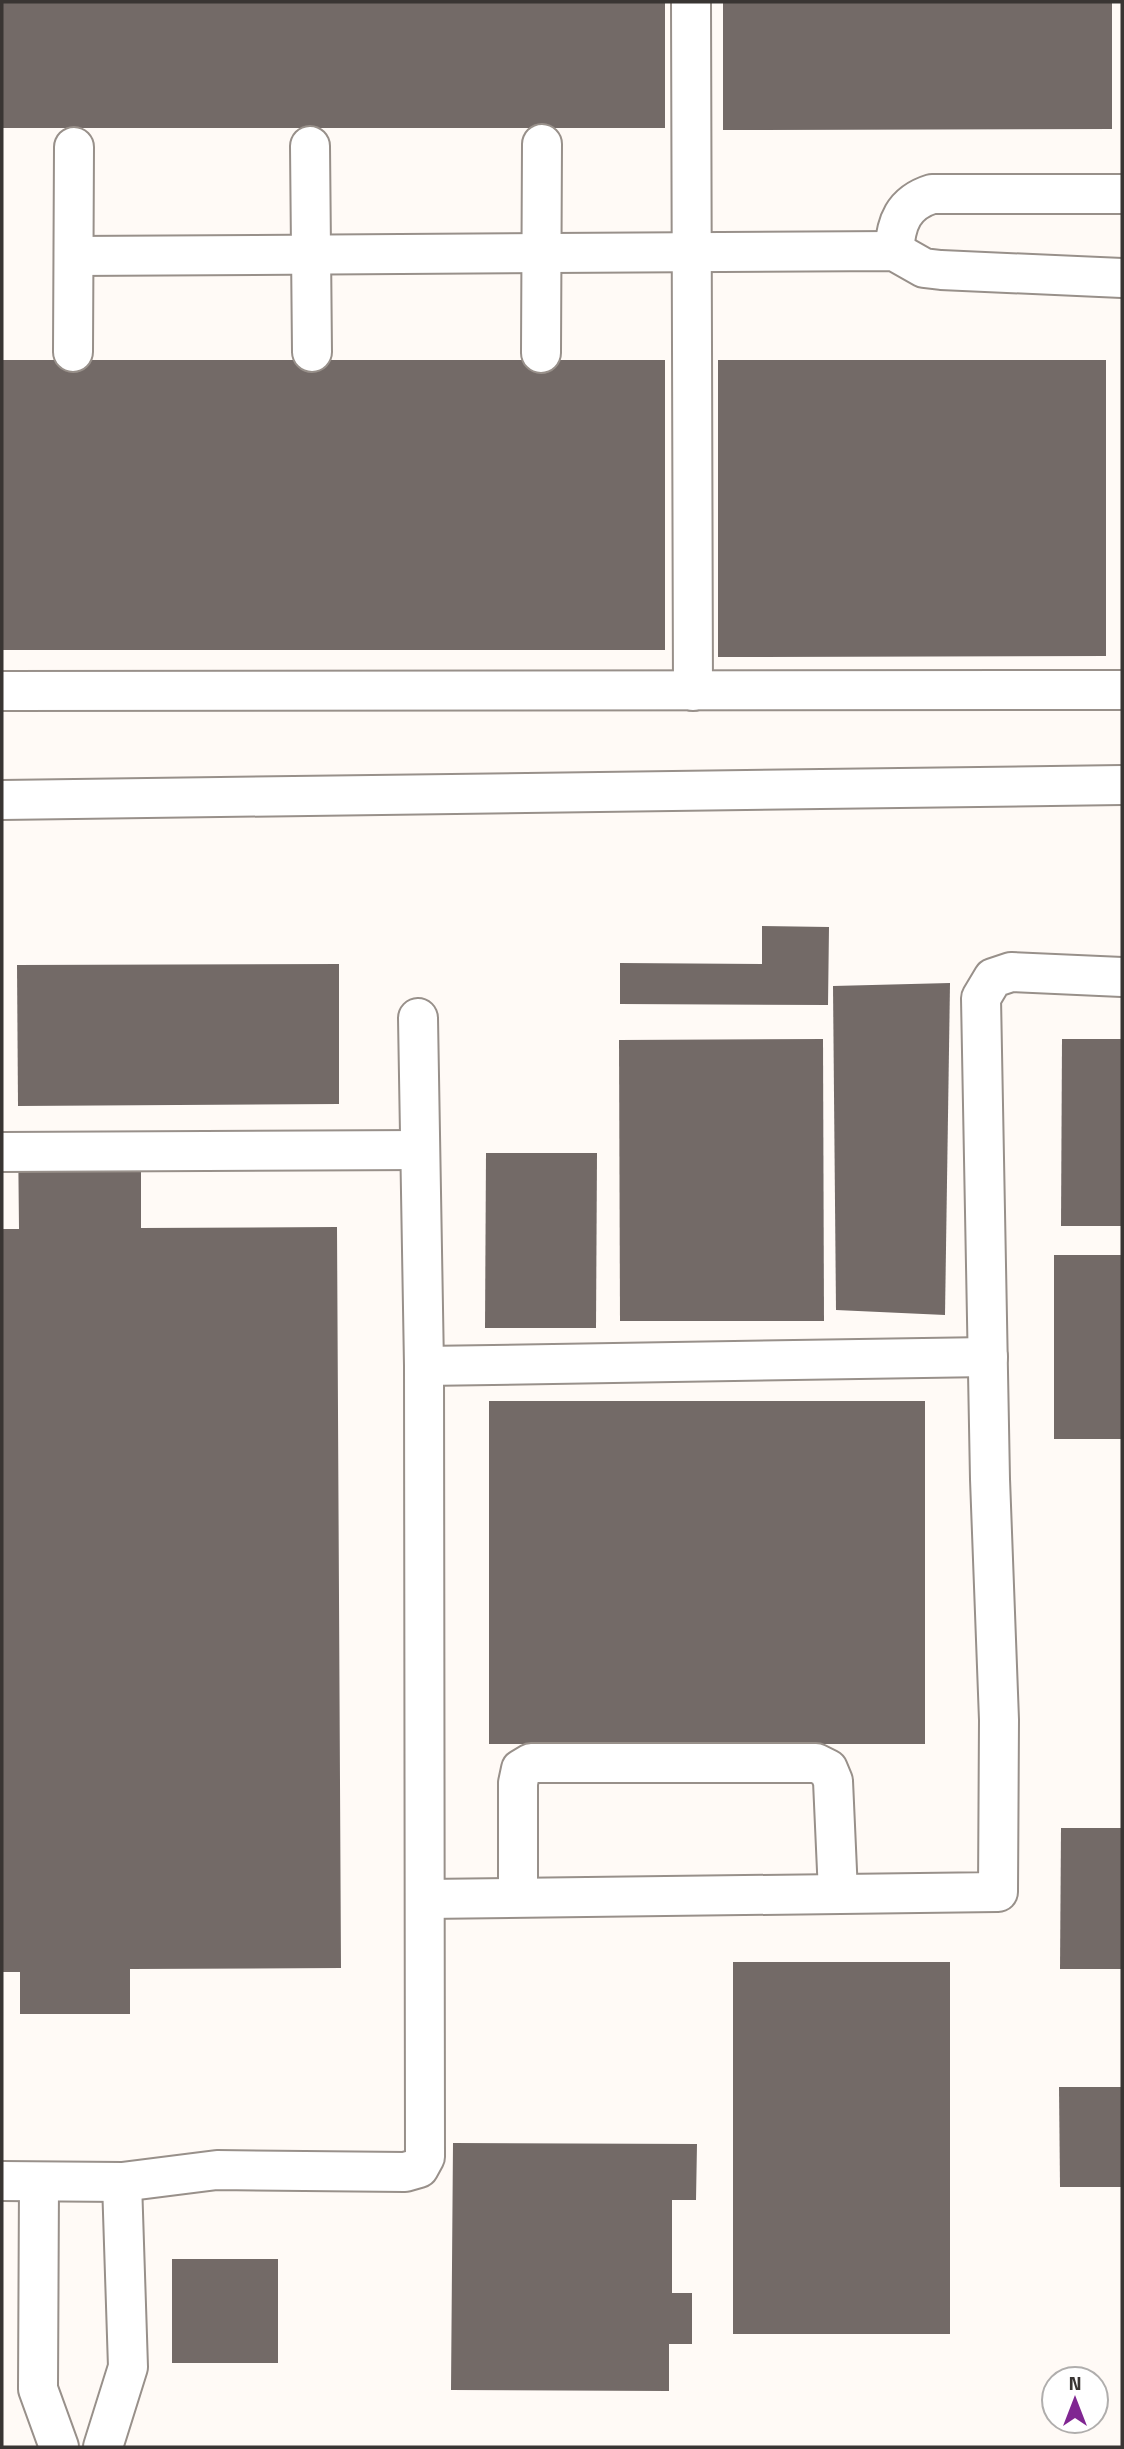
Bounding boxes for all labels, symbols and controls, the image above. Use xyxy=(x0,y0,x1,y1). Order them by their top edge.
north arrow xyxy=(1040,2365,1110,2435)
text: N xyxy=(1068,2368,1082,2397)

